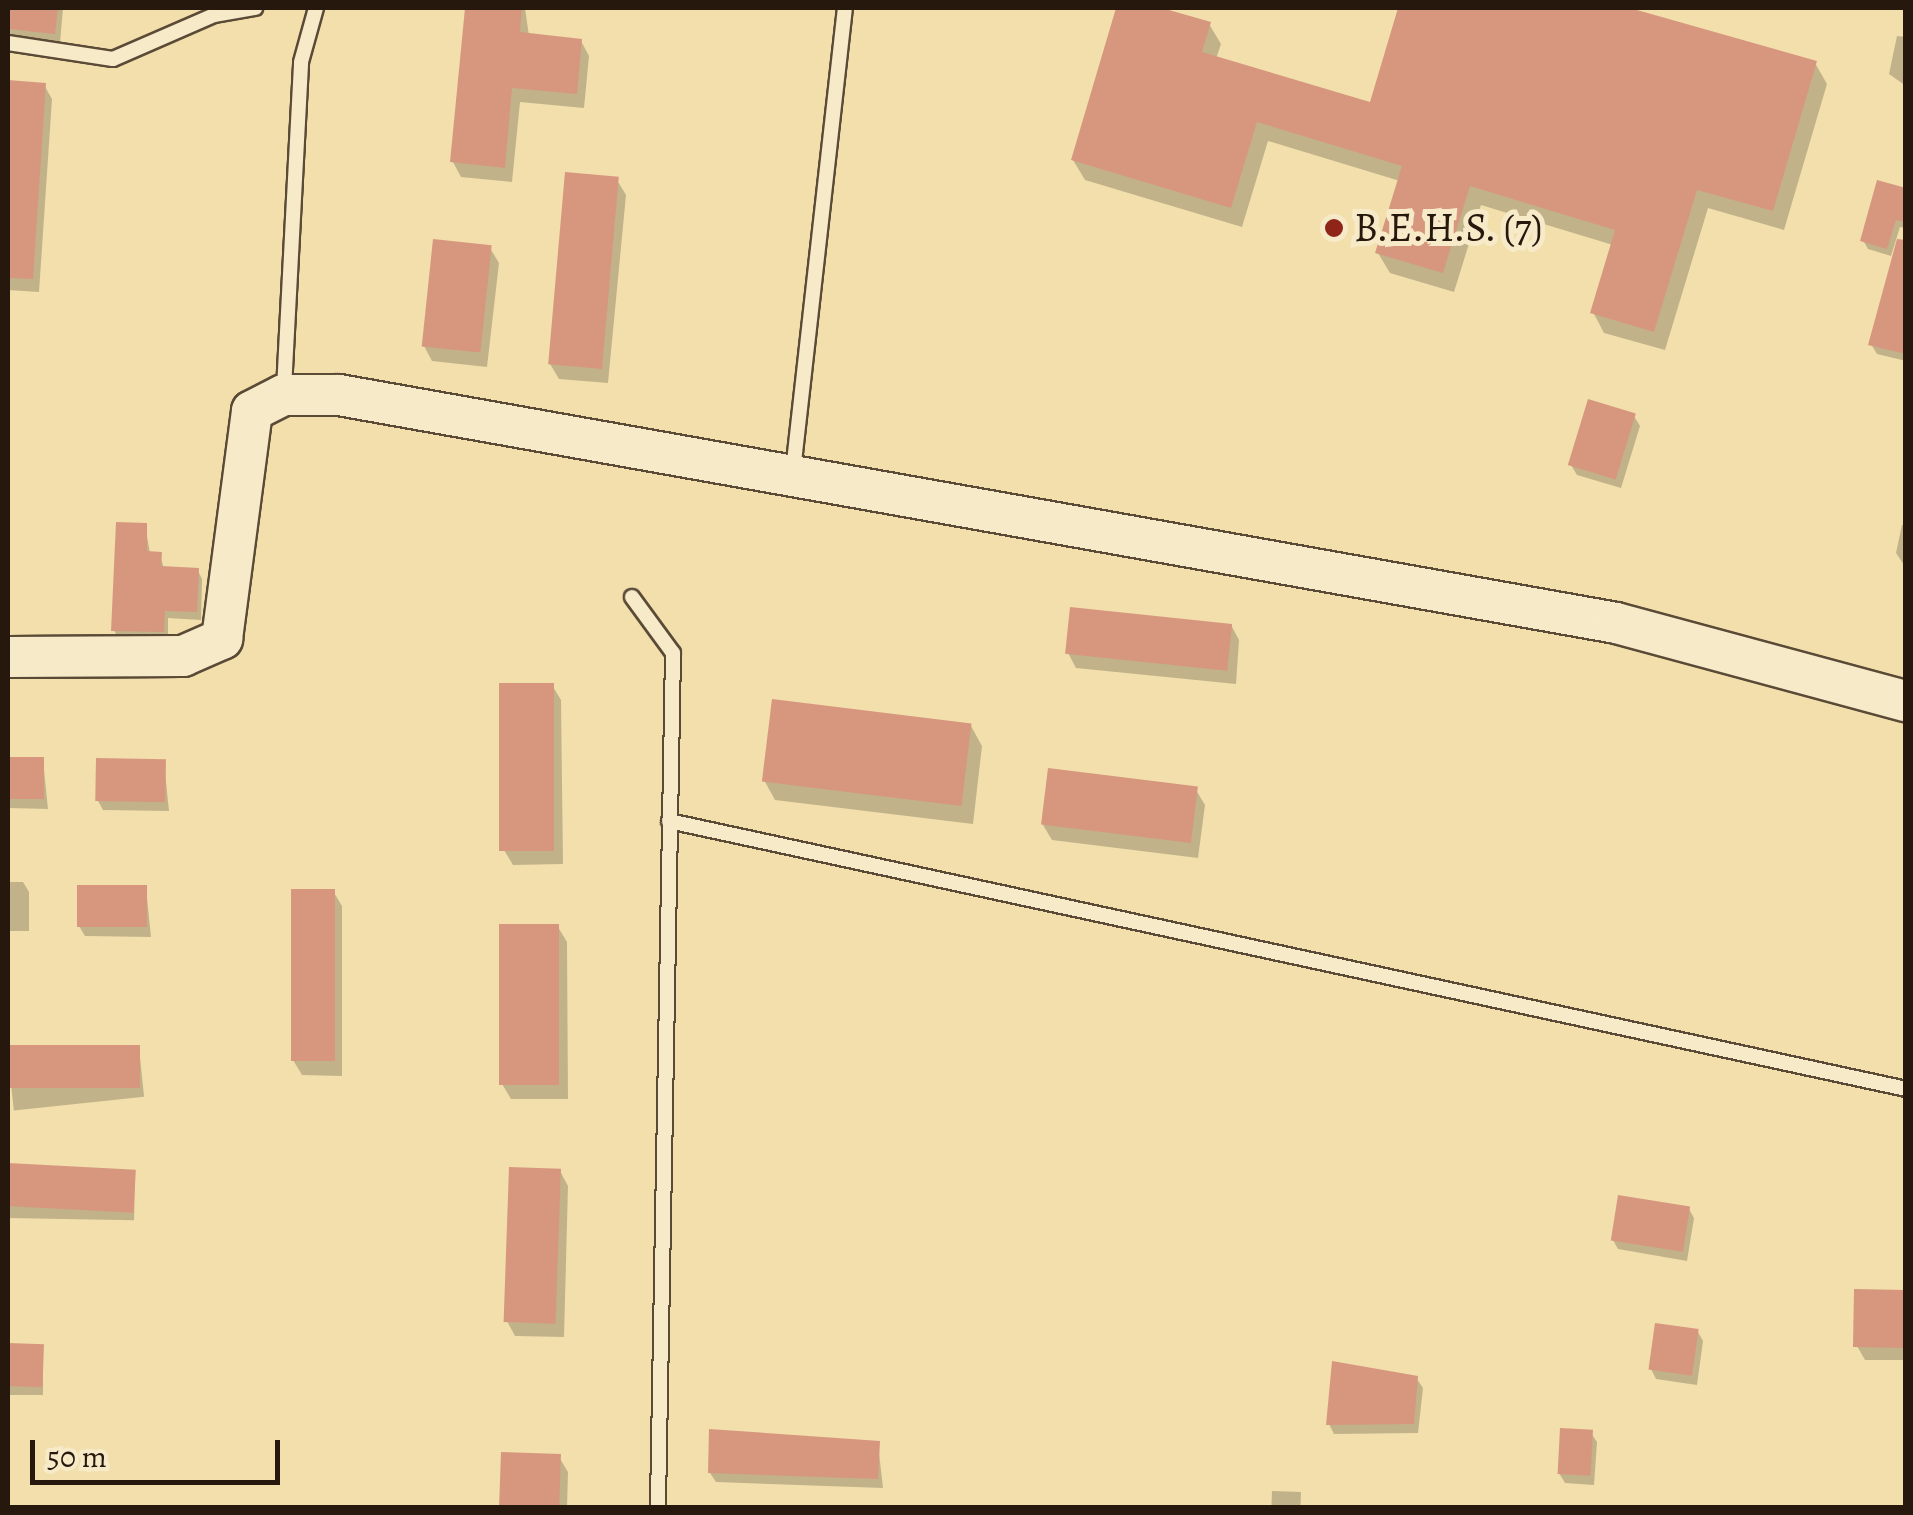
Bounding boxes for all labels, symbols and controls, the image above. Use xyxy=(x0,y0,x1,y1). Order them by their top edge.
place label: B.E.H.S. (7) xyxy=(1354,204,1543,252)
marker: B.E.H.S. (7) xyxy=(1323,217,1345,239)
scale bar xyxy=(35,1420,285,1482)
text: 50 m xyxy=(47,1437,107,1477)

